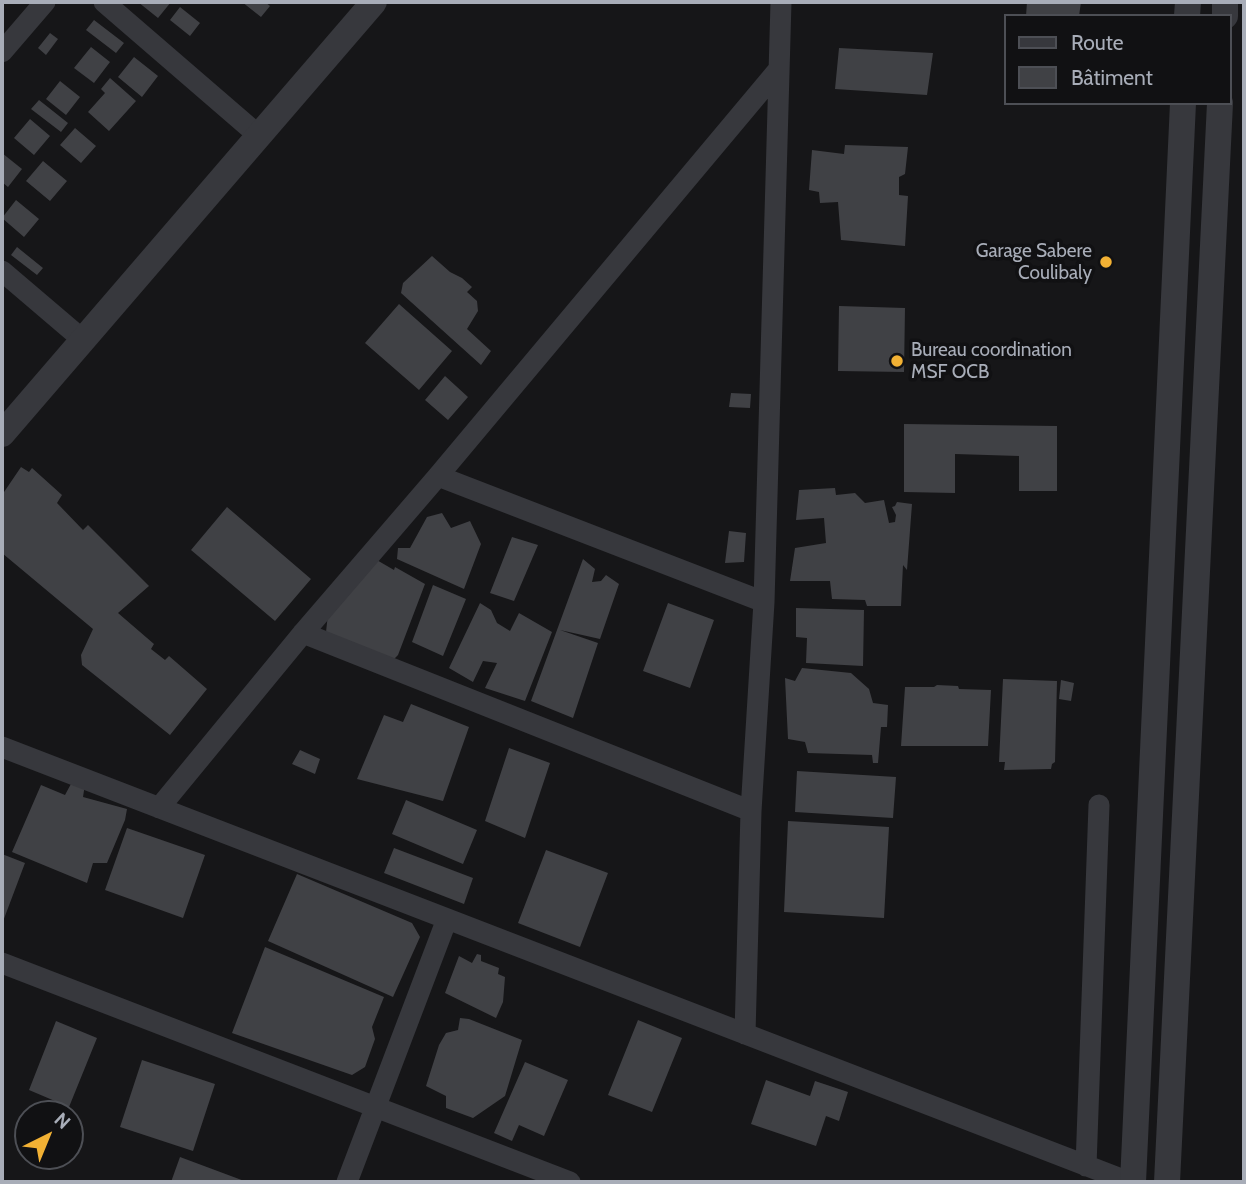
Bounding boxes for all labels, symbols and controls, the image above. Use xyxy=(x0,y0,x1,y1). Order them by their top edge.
legend xyxy=(1004,14,1232,105)
text: Route xyxy=(1071,30,1124,55)
text: Bâtiment xyxy=(1071,65,1153,90)
place label: Garage Sabere Coulibaly xyxy=(976,240,1092,284)
marker: Garage Sabere Coulibaly xyxy=(1098,254,1114,270)
place label: Bureau coordination MSF OCB xyxy=(911,339,1072,383)
marker: Bureau coordination MSF OCB xyxy=(889,353,905,369)
north arrow xyxy=(14,1100,84,1170)
text: N xyxy=(50,1108,75,1134)

